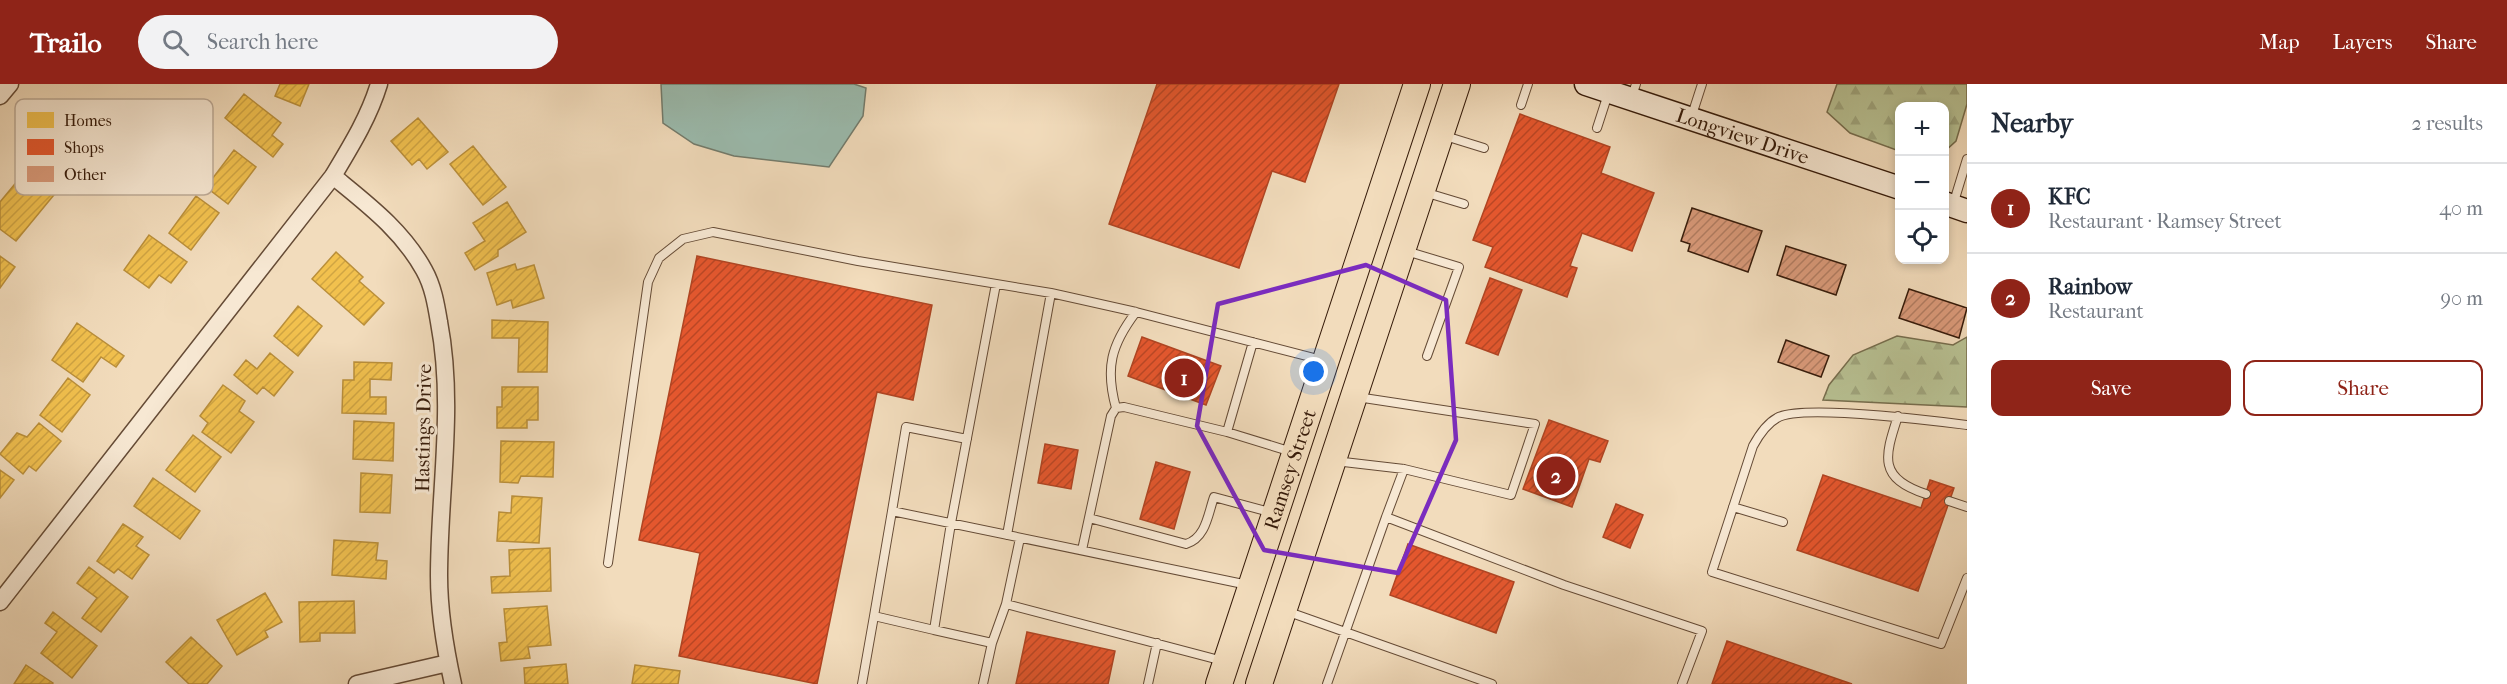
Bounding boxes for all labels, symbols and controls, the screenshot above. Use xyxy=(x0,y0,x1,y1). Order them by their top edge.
search box xyxy=(138,15,558,69)
text: Trailo xyxy=(30,26,102,59)
icon: search xyxy=(159,26,192,59)
text: Search here xyxy=(207,29,318,55)
text: Map xyxy=(2259,30,2300,54)
text: Layers xyxy=(2333,30,2392,54)
text: Share xyxy=(2425,30,2477,54)
legend xyxy=(15,99,213,195)
map controls xyxy=(1895,102,1949,264)
button: + xyxy=(1895,102,1949,156)
street label: Longview Drive xyxy=(1673,104,1812,169)
text: Nearby xyxy=(1991,108,2073,139)
text: Homes xyxy=(64,111,112,130)
text: 2 results xyxy=(2412,112,2483,135)
text: Shops xyxy=(64,138,104,157)
button: − xyxy=(1895,156,1949,210)
text: Other xyxy=(64,165,106,184)
text: KFC xyxy=(2048,184,2091,210)
text: 1 xyxy=(2007,197,2014,220)
text: 40 m xyxy=(2439,197,2483,220)
button: locate xyxy=(1895,210,1949,264)
text: Restaurant · Ramsey Street xyxy=(2048,210,2282,233)
text: Rainbow xyxy=(2048,274,2132,300)
text: 2 xyxy=(2005,287,2016,310)
text: 90 m xyxy=(2441,287,2483,310)
text: Restaurant xyxy=(2048,300,2144,323)
pin: 1 xyxy=(1164,356,1204,400)
your location xyxy=(1299,357,1328,386)
button: Save xyxy=(1991,360,2231,416)
button: Share xyxy=(2243,360,2483,416)
street label: Hastings Drive xyxy=(411,364,436,492)
street label: Ramsey Street xyxy=(1260,406,1321,533)
pin: 2 xyxy=(1536,454,1576,498)

